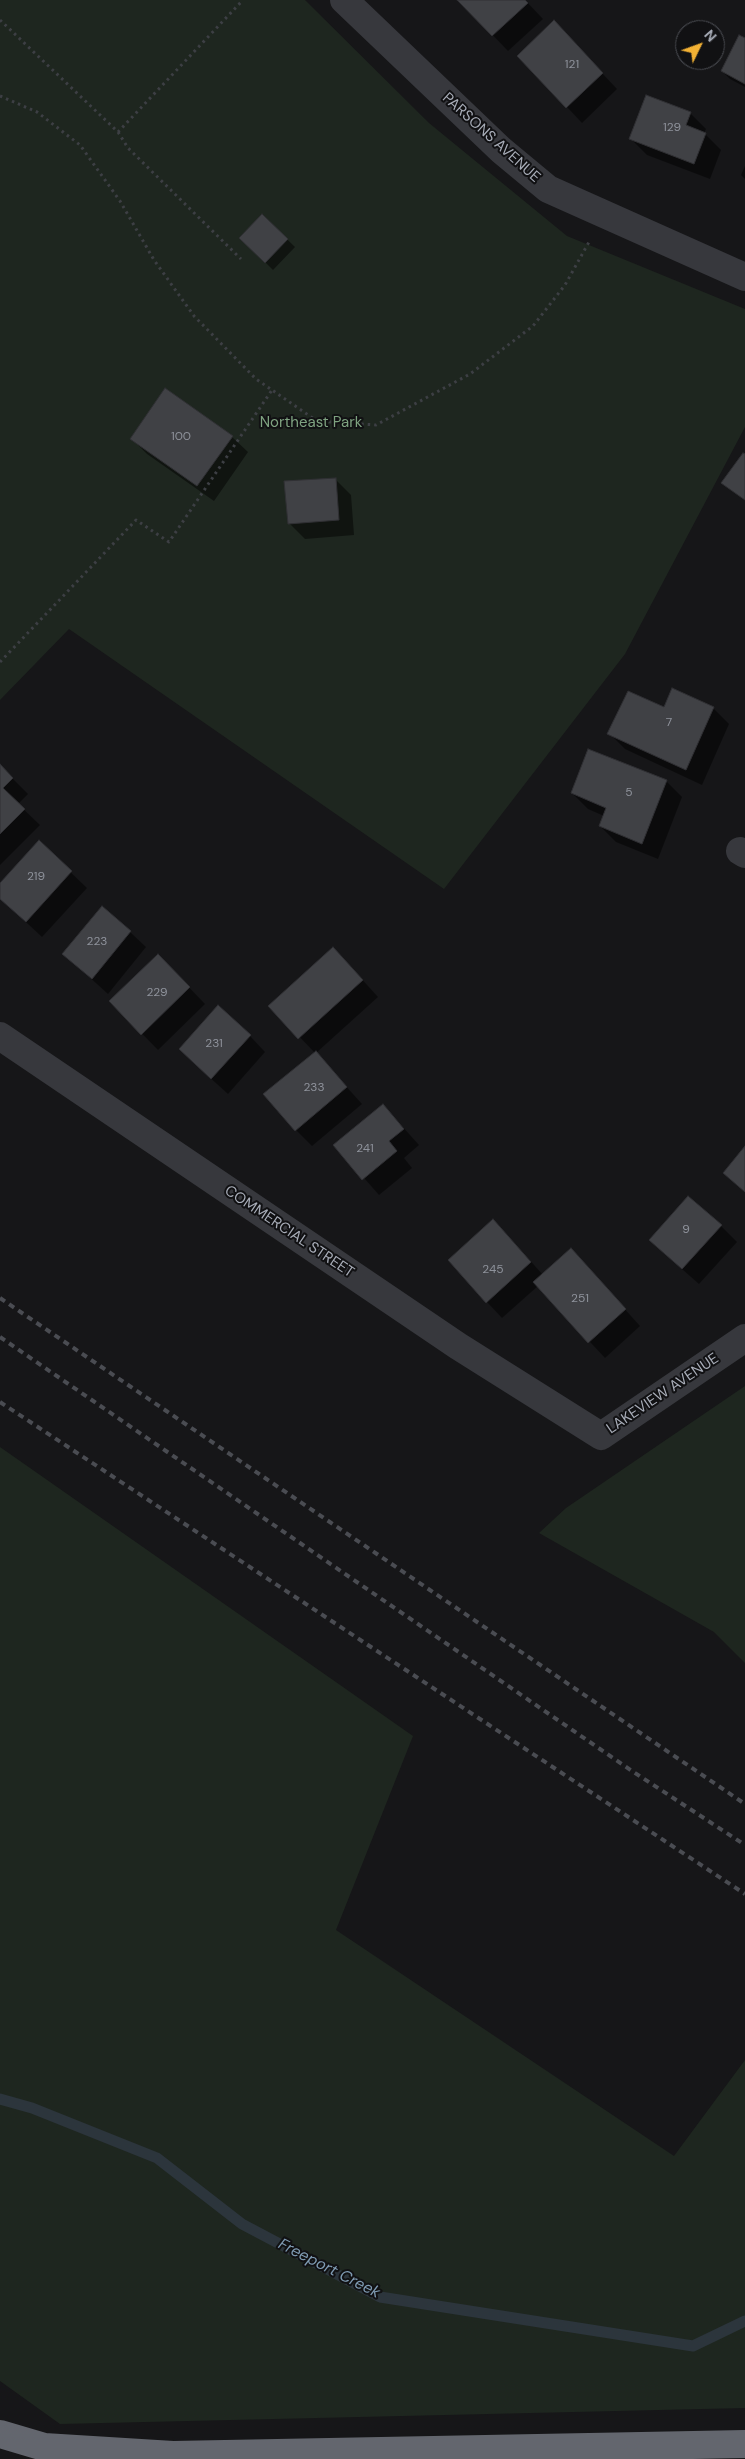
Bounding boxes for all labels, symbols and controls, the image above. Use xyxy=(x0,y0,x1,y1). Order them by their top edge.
north arrow xyxy=(675,20,725,70)
text: N xyxy=(700,26,721,45)
house number: 121 xyxy=(565,58,579,72)
street label: PARSONS AVENUE xyxy=(438,89,544,187)
house number: 129 xyxy=(663,121,681,135)
park label: Northeast Park xyxy=(260,414,362,432)
house number: 100 xyxy=(171,430,191,444)
house number: 7 xyxy=(666,716,672,730)
house number: 5 xyxy=(625,786,633,800)
house number: 219 xyxy=(27,870,45,884)
house number: 223 xyxy=(87,935,107,949)
house number: 229 xyxy=(146,986,168,1000)
house number: 231 xyxy=(205,1037,223,1051)
house number: 233 xyxy=(303,1081,325,1095)
house number: 241 xyxy=(356,1142,374,1156)
street label: COMMERCIAL STREET xyxy=(221,1182,357,1282)
house number: 9 xyxy=(682,1223,690,1237)
house number: 245 xyxy=(482,1263,504,1277)
house number: 251 xyxy=(571,1292,589,1306)
street label: LAKEVIEW AVENUE xyxy=(604,1350,722,1438)
water label: Freeport Creek xyxy=(275,2235,383,2303)

